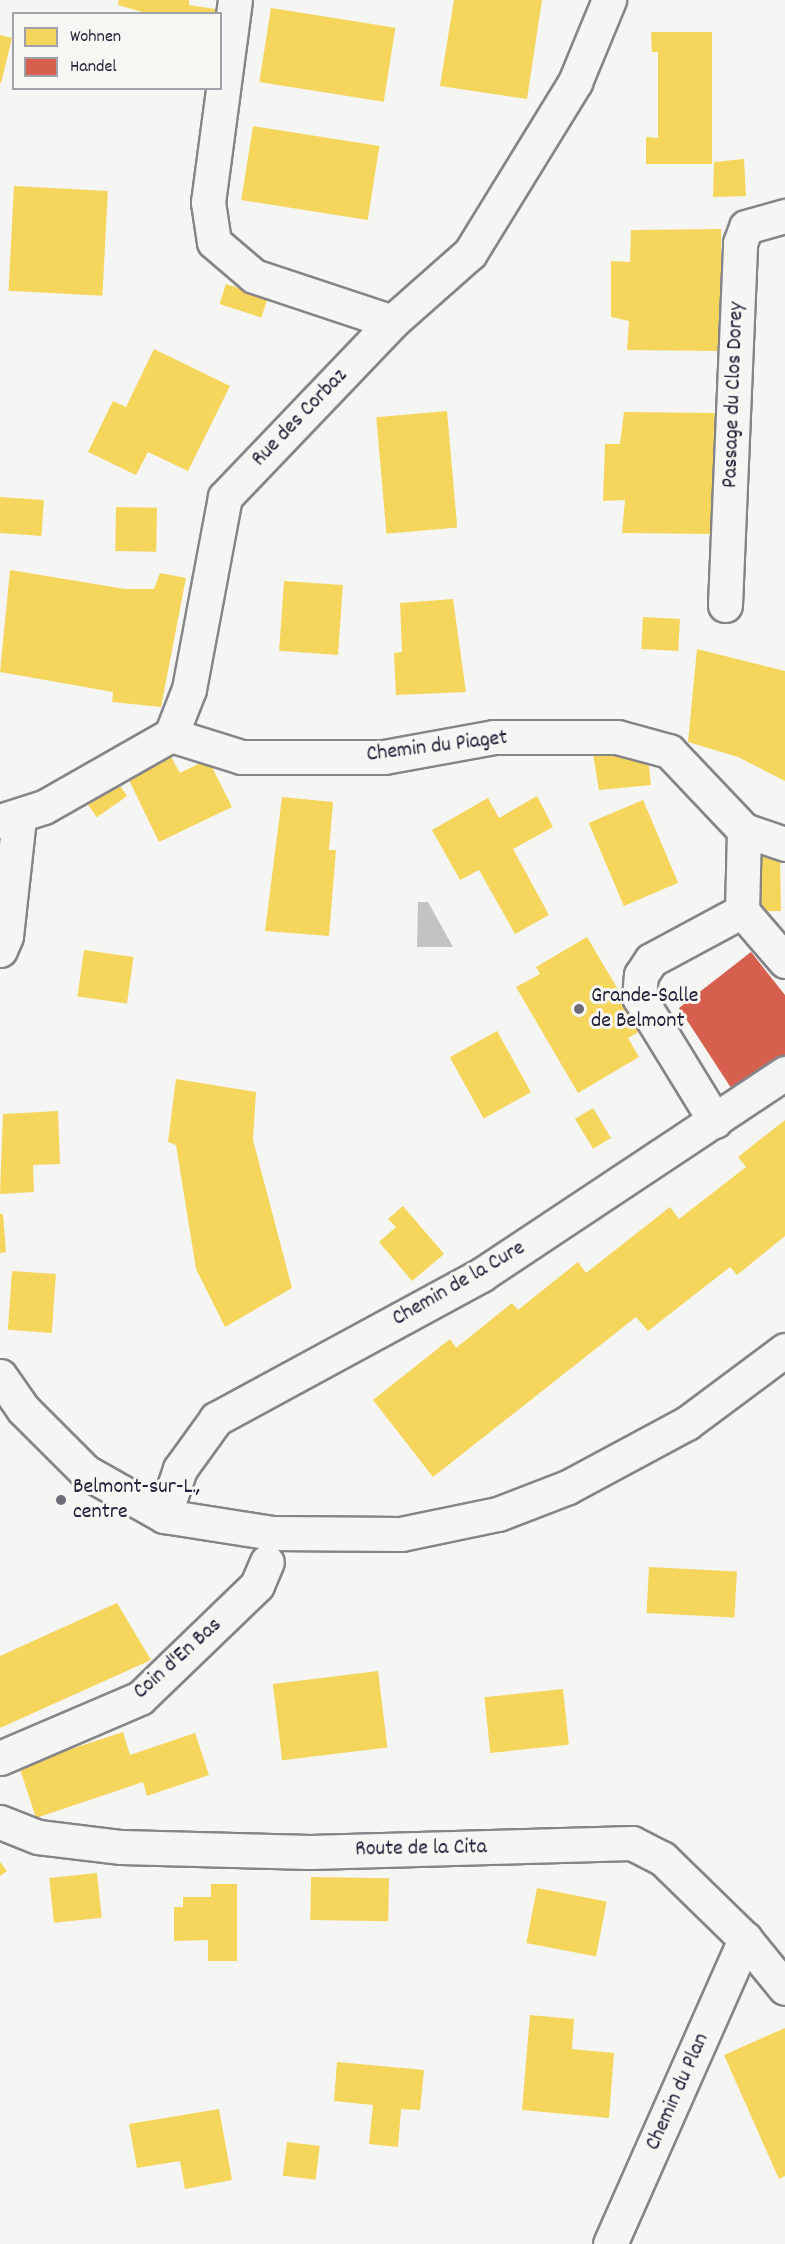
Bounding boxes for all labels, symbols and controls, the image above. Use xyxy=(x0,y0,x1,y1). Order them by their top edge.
legend xyxy=(12,12,222,90)
text: Wohnen xyxy=(70,25,121,50)
text: Handel xyxy=(70,55,117,80)
street label: Passage du Clos Dorey xyxy=(718,301,750,489)
street label: Rue des Corbaz xyxy=(247,363,353,473)
street label: Chemin du Piaget xyxy=(365,725,509,769)
place label: Grande-Salle de Belmont xyxy=(591,983,698,1034)
marker: Grande-Salle de Belmont xyxy=(572,1002,586,1016)
street label: Chemin de la Cure xyxy=(388,1235,530,1333)
place label: Belmont-sur-L., centre xyxy=(73,1474,200,1526)
marker: Belmont-sur-L., centre xyxy=(54,1493,68,1507)
street label: Coin d'En Bas xyxy=(128,1612,228,1706)
street label: Route de la Cita xyxy=(355,1835,487,1863)
street label: Chemin du Plan xyxy=(640,2029,716,2155)

